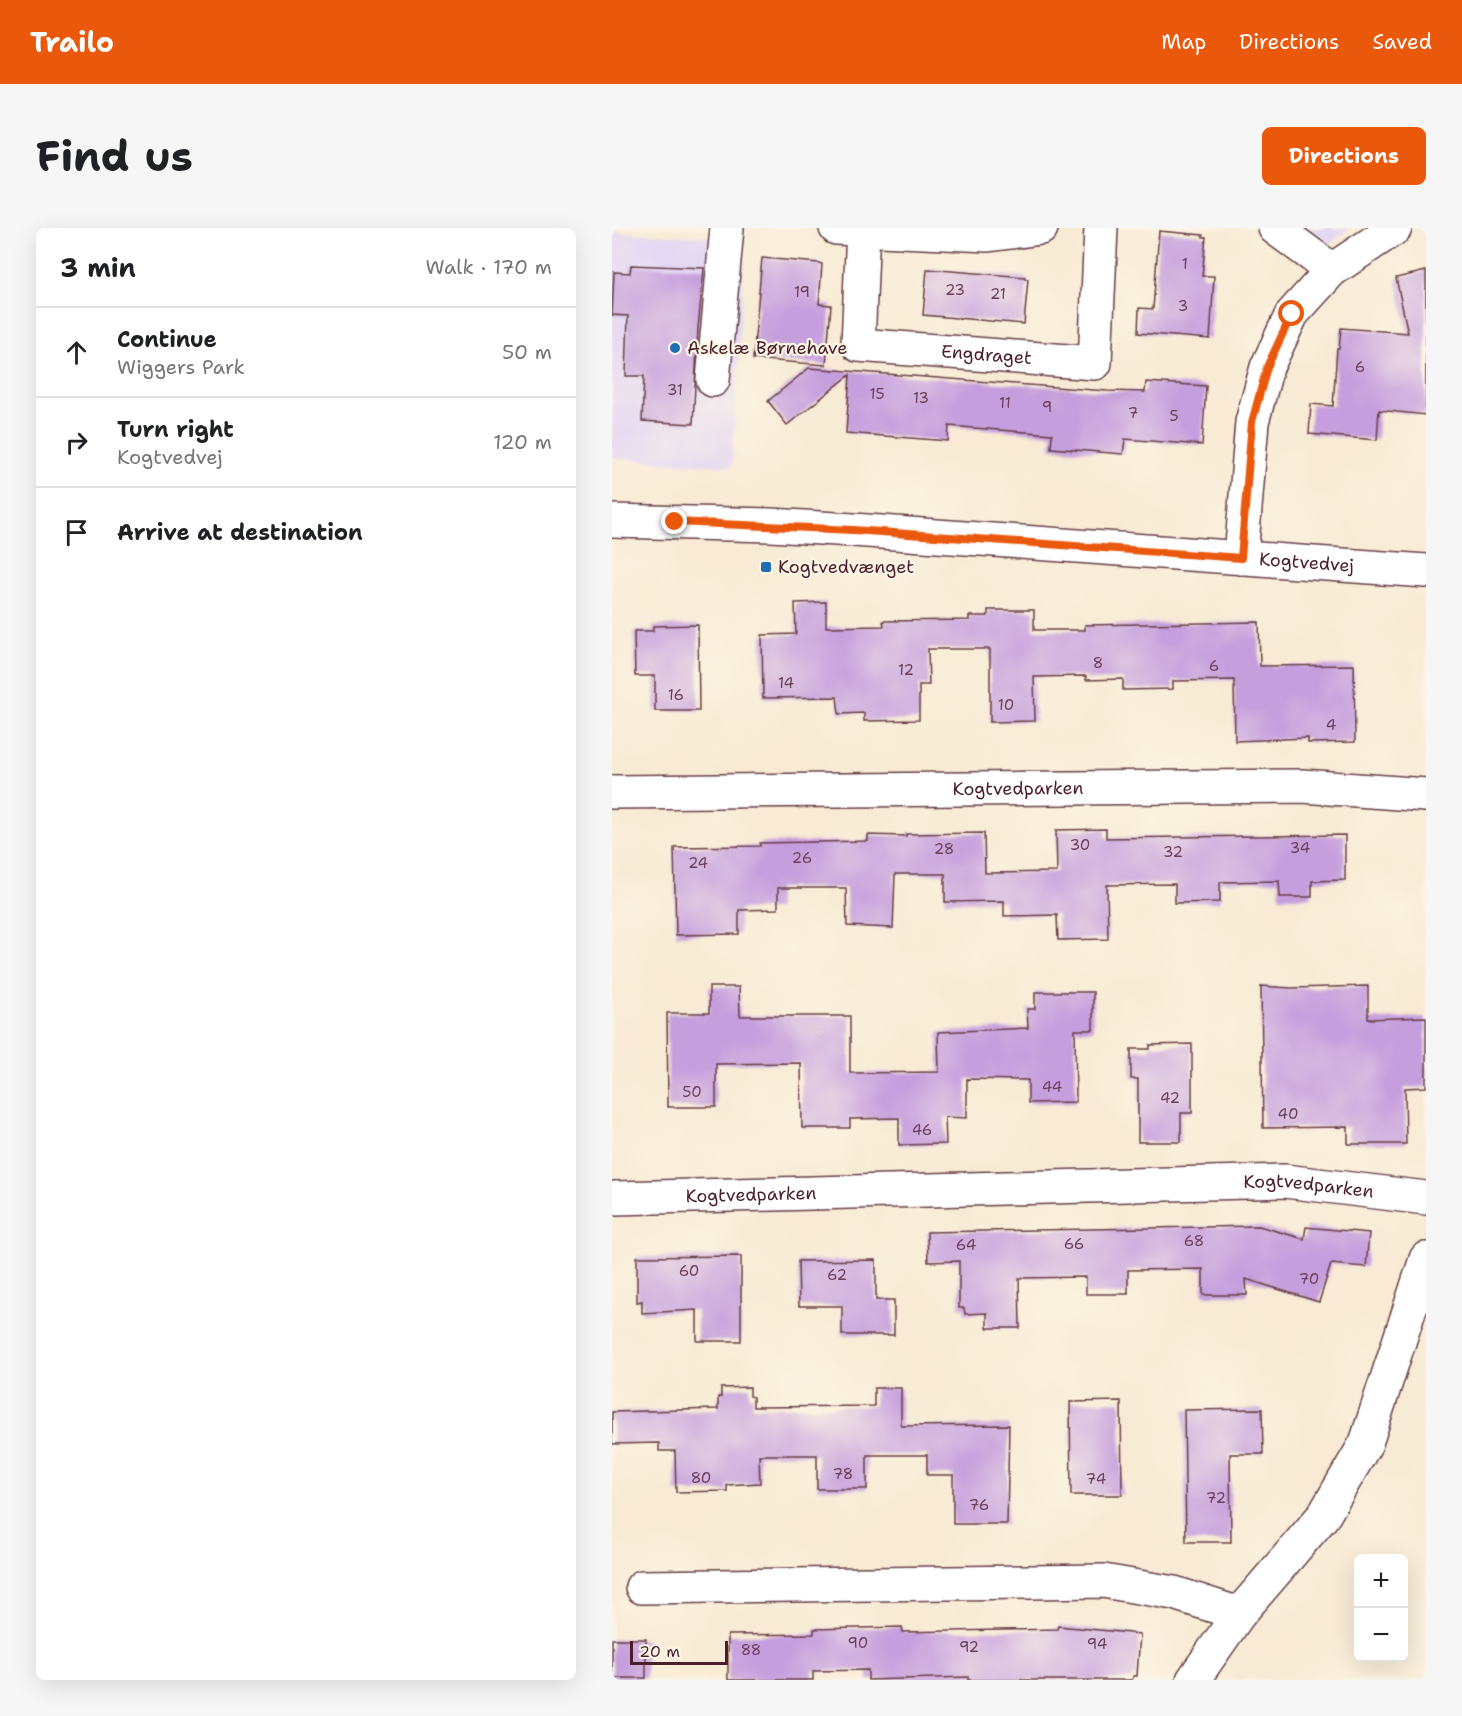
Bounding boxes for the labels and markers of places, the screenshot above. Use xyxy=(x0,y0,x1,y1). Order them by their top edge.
place label: Askelæ Børnehave xyxy=(687,336,848,360)
marker: Askelæ Børnehave xyxy=(668,341,682,355)
place label: Kogtvedvænget xyxy=(778,555,914,579)
marker: Kogtvedvænget xyxy=(759,560,773,574)

